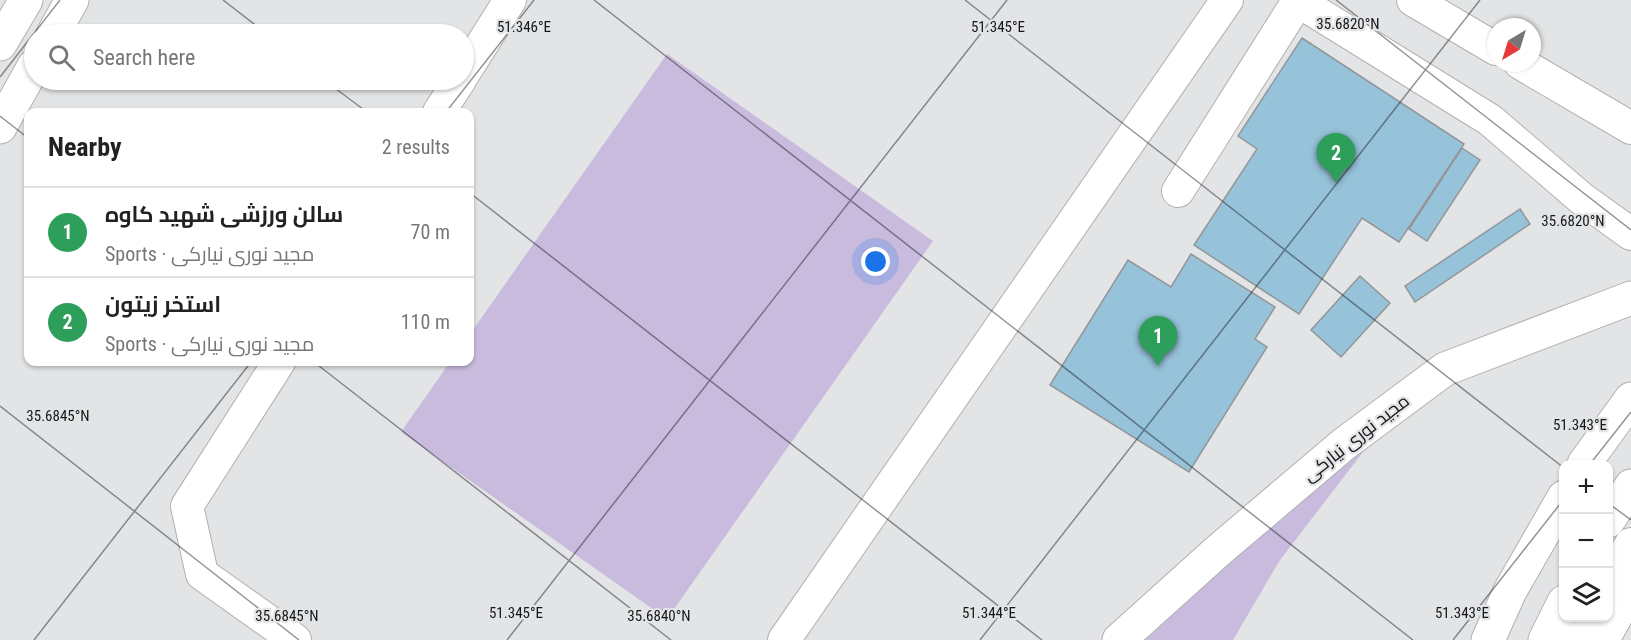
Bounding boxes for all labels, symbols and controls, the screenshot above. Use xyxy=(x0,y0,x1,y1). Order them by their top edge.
text: 35.6820°N xyxy=(1316,15,1380,33)
text: 51.346°E xyxy=(497,18,551,36)
text: 51.345°E xyxy=(971,18,1025,36)
north arrow xyxy=(1487,18,1541,72)
search box xyxy=(24,24,474,90)
icon: search xyxy=(45,41,78,74)
text: Search here xyxy=(93,45,195,70)
text: Nearby xyxy=(48,132,122,162)
pin: 2 xyxy=(1316,134,1356,183)
text: 2 results xyxy=(382,135,450,159)
text: سالن ورزشی شهید کاوه xyxy=(105,202,343,227)
text: 35.6820°N xyxy=(1541,212,1605,230)
text: 1 xyxy=(62,220,73,244)
text: 70 m xyxy=(411,220,450,244)
text: Sports · مجید نوری نیارکی xyxy=(105,242,314,266)
your location xyxy=(861,247,890,276)
text: استخر زیتون xyxy=(105,292,221,317)
text: 2 xyxy=(62,310,73,334)
text: 110 m xyxy=(401,310,450,334)
pin: 1 xyxy=(1138,316,1178,366)
text: Sports · مجید نوری نیارکی xyxy=(105,332,314,356)
street label: مجید نوری نیارکی xyxy=(1298,390,1414,486)
text: 35.6845°N xyxy=(26,407,90,425)
text: 51.343°E xyxy=(1553,416,1607,434)
map controls xyxy=(1559,460,1613,622)
button: + xyxy=(1559,460,1613,514)
button: − xyxy=(1559,514,1613,568)
button: layers xyxy=(1559,568,1613,622)
text: 51.345°E xyxy=(489,604,543,622)
text: 51.344°E xyxy=(962,604,1016,622)
text: 51.343°E xyxy=(1435,604,1489,622)
text: 35.6845°N xyxy=(255,607,319,625)
text: 35.6840°N xyxy=(627,607,691,625)

